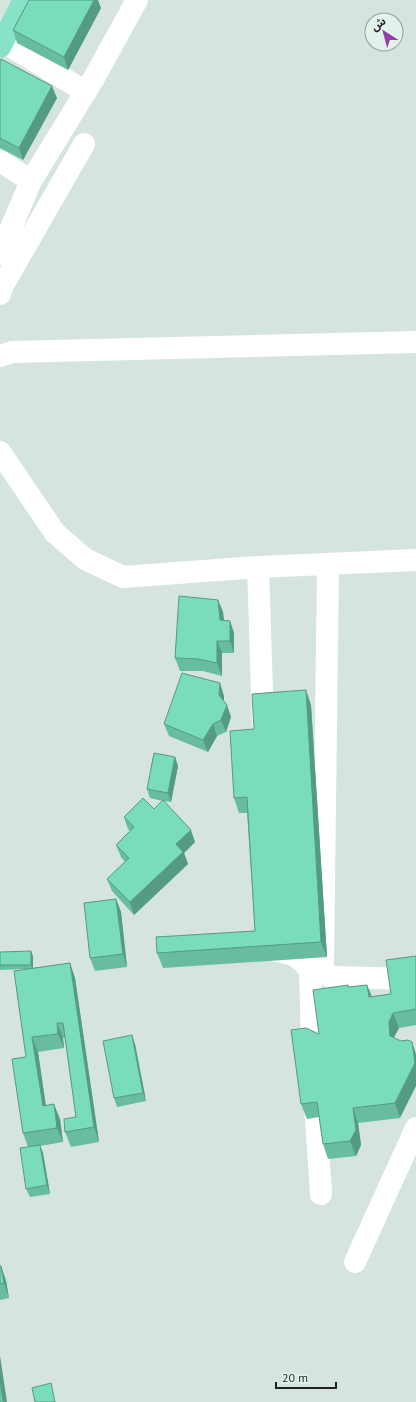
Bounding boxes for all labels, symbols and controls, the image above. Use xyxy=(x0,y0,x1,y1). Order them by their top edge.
north arrow xyxy=(364,12,404,52)
text: ش xyxy=(368,14,388,34)
scale bar xyxy=(276,1364,336,1390)
text: 20 m xyxy=(282,1370,308,1385)

